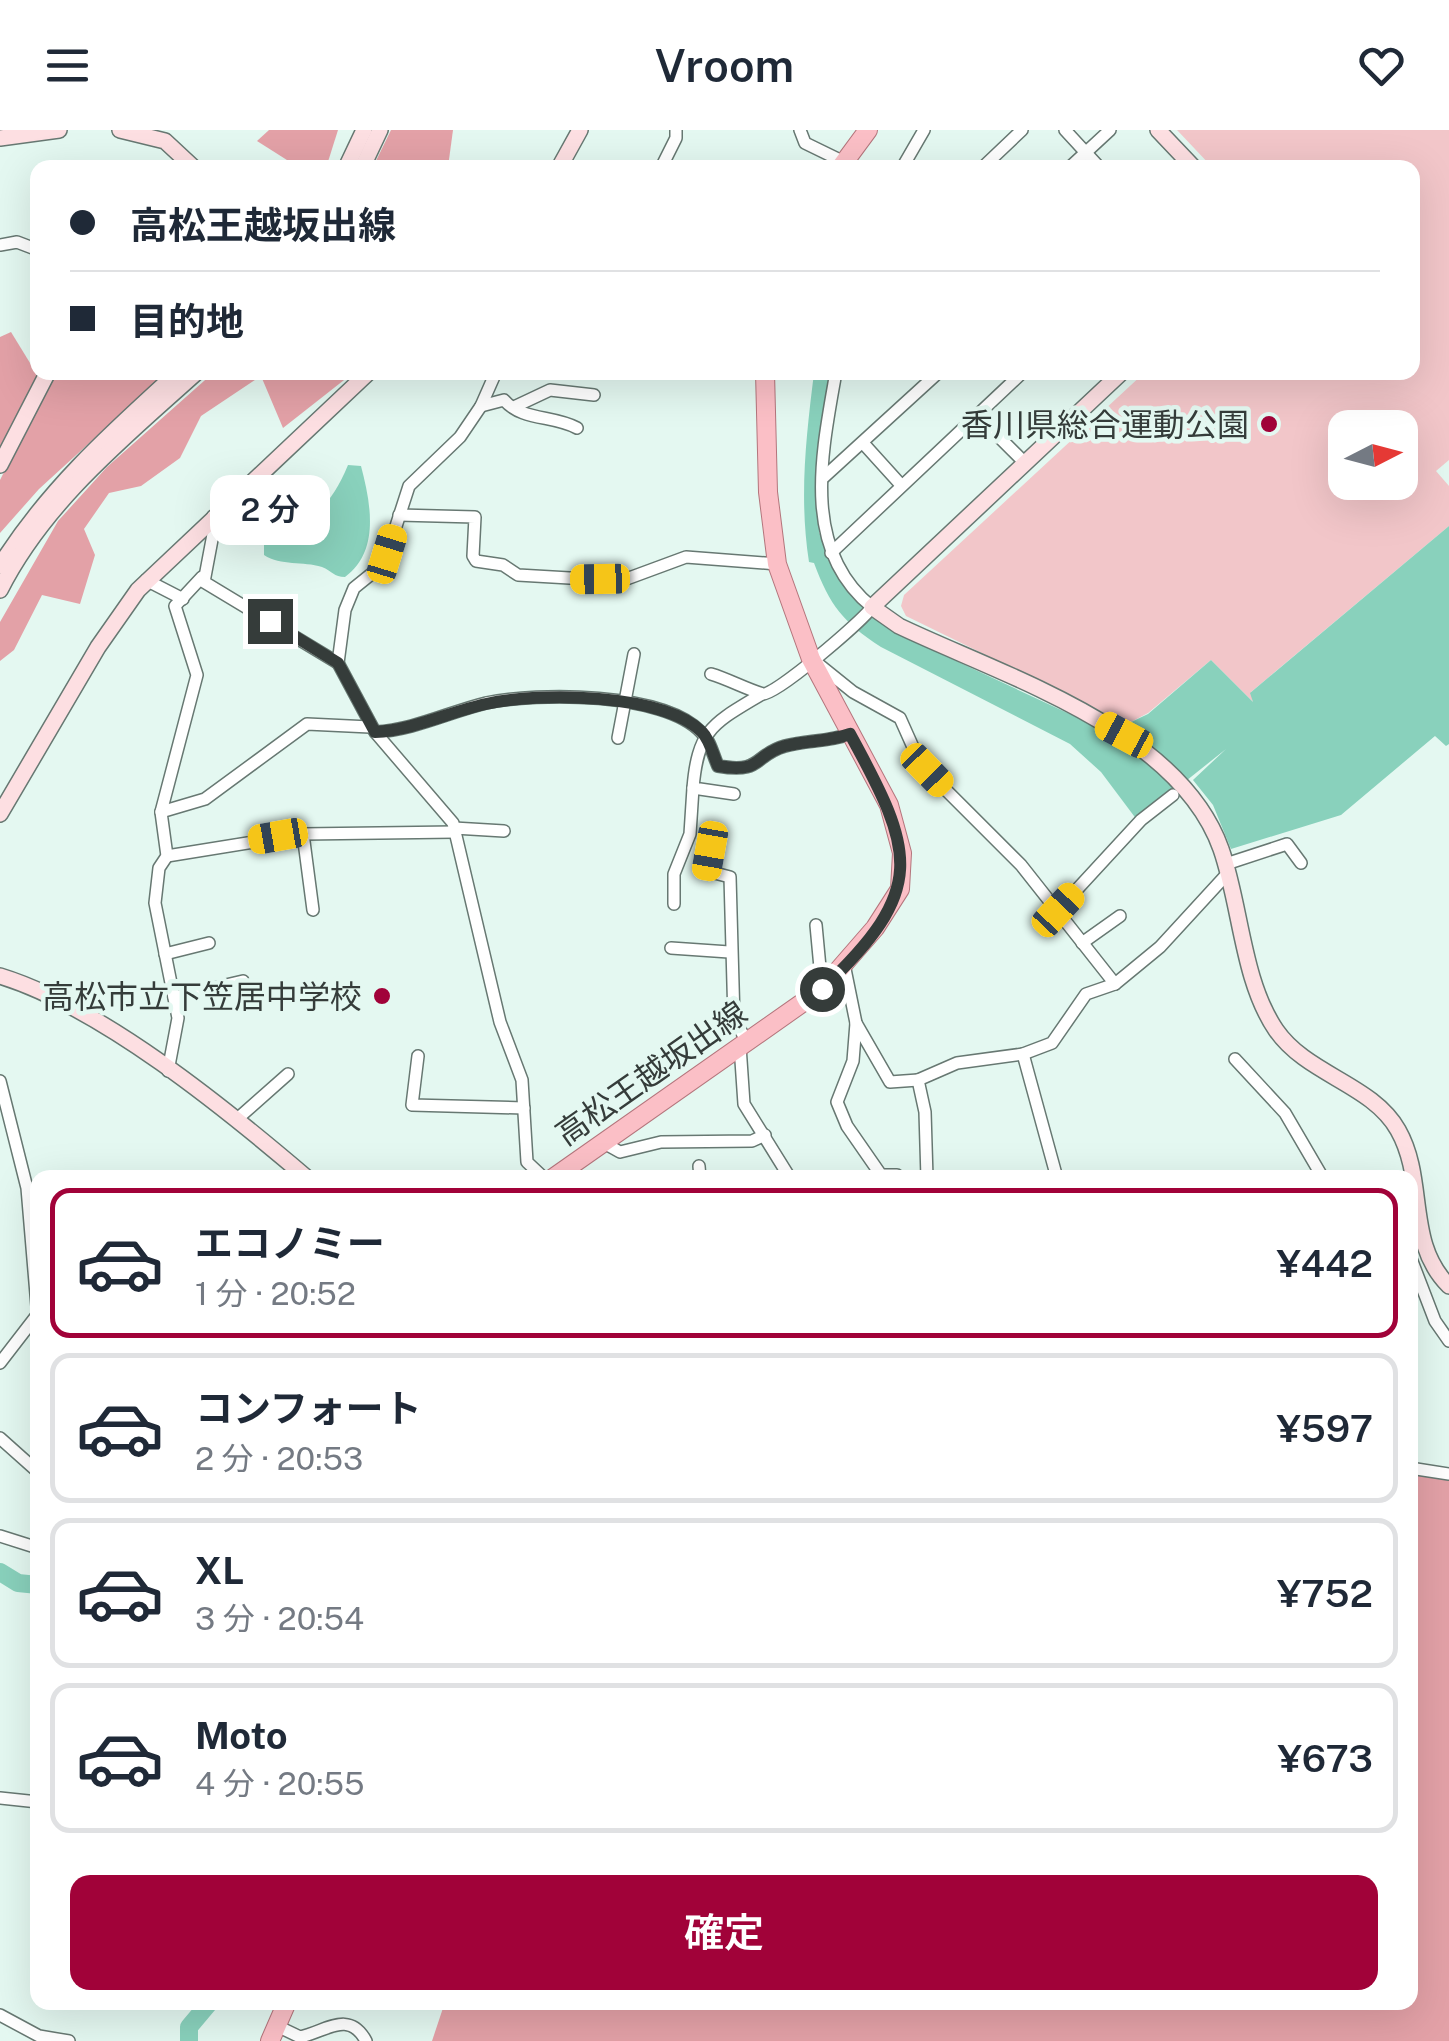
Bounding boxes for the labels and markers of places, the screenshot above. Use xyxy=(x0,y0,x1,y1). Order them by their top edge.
place label: 香川県総合運動公園 xyxy=(961,406,1249,443)
marker: 香川県総合運動公園 xyxy=(1258,413,1280,435)
place label: 高松市立下笠居中学校 xyxy=(42,978,362,1015)
marker: 高松市立下笠居中学校 xyxy=(371,985,393,1007)

